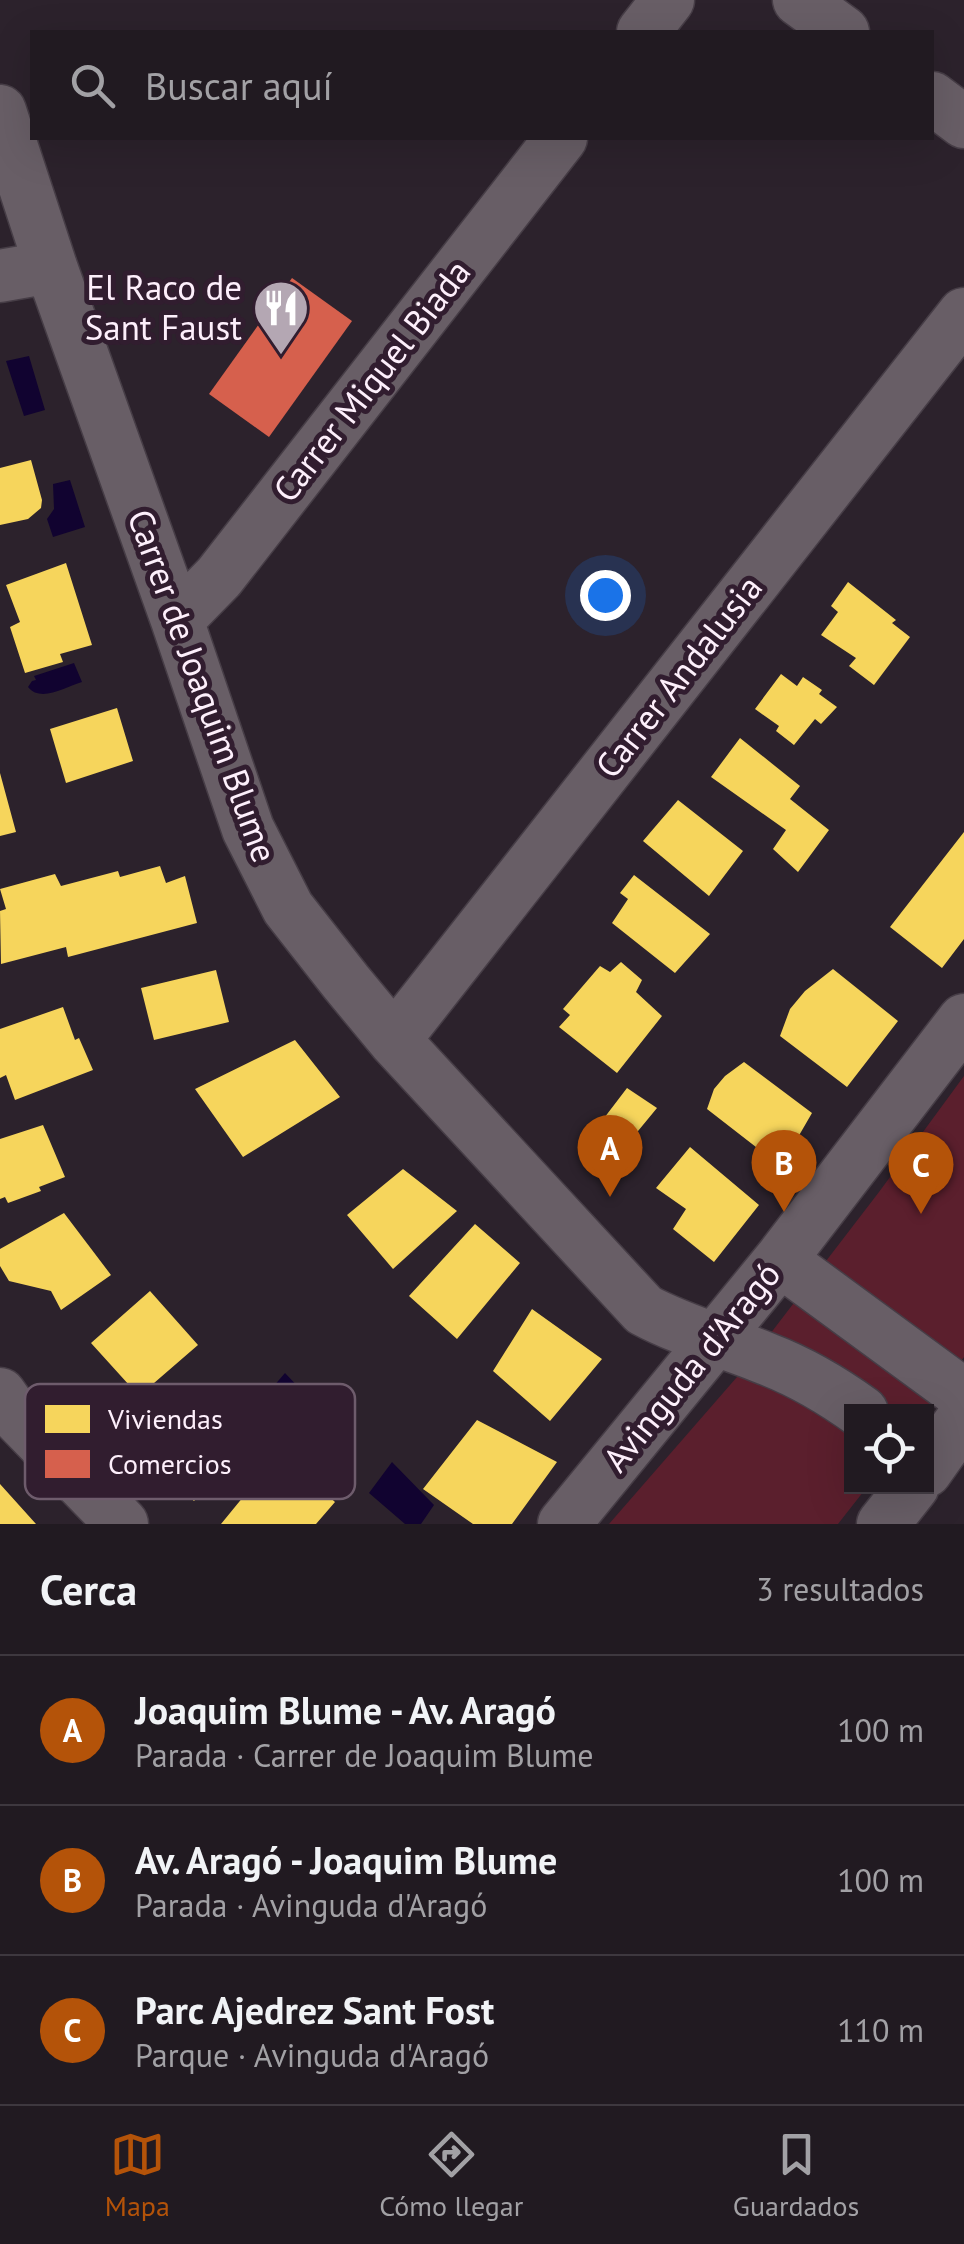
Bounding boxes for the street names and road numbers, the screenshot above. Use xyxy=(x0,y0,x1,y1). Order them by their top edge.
street label: Carrer Miquel Biada xyxy=(262,250,480,511)
street label: Carrer de Joaquim Blume xyxy=(118,503,288,868)
street label: Carrer Andalusia xyxy=(585,566,772,787)
street label: Avinguda d'Aragó xyxy=(592,1252,790,1481)

